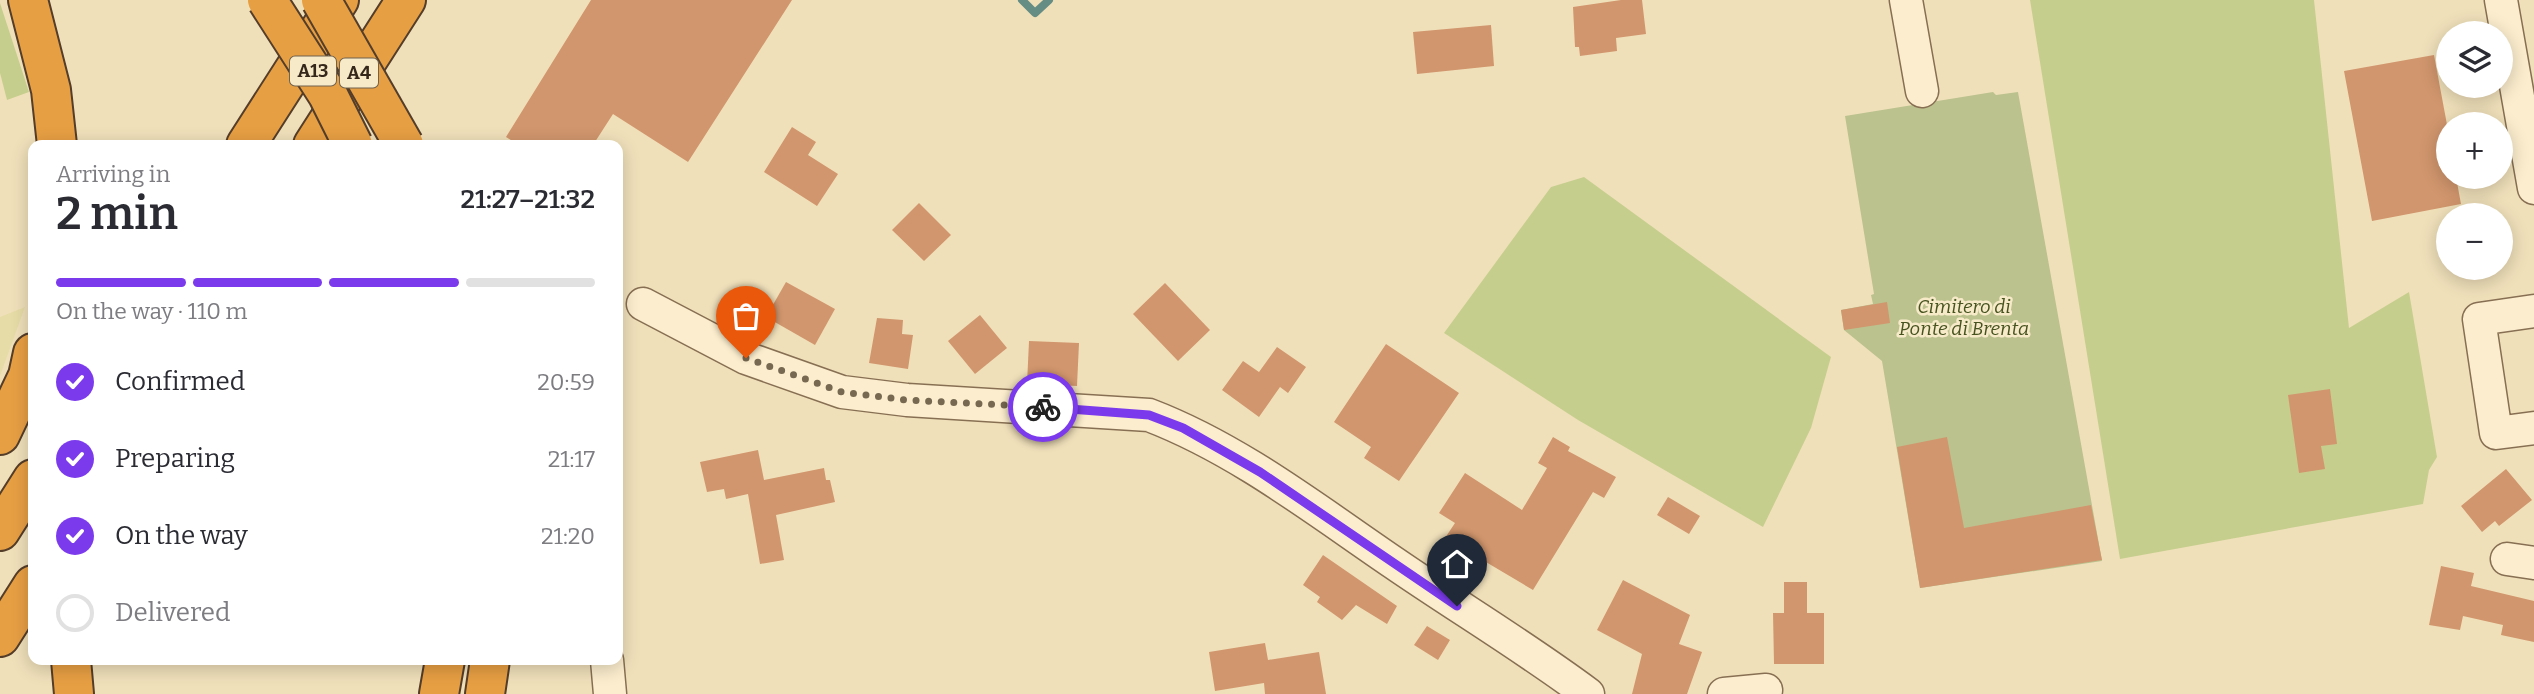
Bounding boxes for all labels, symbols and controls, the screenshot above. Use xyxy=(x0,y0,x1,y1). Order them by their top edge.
map controls xyxy=(2436,21,2513,280)
button: layers xyxy=(2436,21,2513,98)
road number: A13 xyxy=(290,56,336,86)
road number: A4 xyxy=(340,58,378,88)
button: + xyxy=(2436,112,2513,189)
text: Arriving in xyxy=(56,160,170,188)
text: 21:27–21:32 xyxy=(460,184,595,215)
text: 2 min xyxy=(56,186,178,241)
button: − xyxy=(2436,203,2513,280)
pin xyxy=(716,286,776,358)
park label: Cimitero di Ponte di Brenta xyxy=(1899,295,2029,340)
text: On the way · 110 m xyxy=(56,297,248,325)
icon: bag xyxy=(727,297,765,335)
icon: check xyxy=(56,363,94,401)
text: Confirmed xyxy=(115,366,245,397)
text: 20:59 xyxy=(537,368,595,396)
courier xyxy=(1008,372,1078,442)
icon: bike xyxy=(1024,388,1062,426)
icon: check xyxy=(56,440,94,478)
text: Preparing xyxy=(115,443,235,474)
text: 21:17 xyxy=(548,445,595,473)
icon: check xyxy=(56,517,94,555)
text: On the way xyxy=(115,520,248,551)
text: 21:20 xyxy=(541,522,595,550)
pin xyxy=(1427,534,1487,606)
icon: home xyxy=(1438,545,1476,583)
text: Delivered xyxy=(115,597,230,628)

